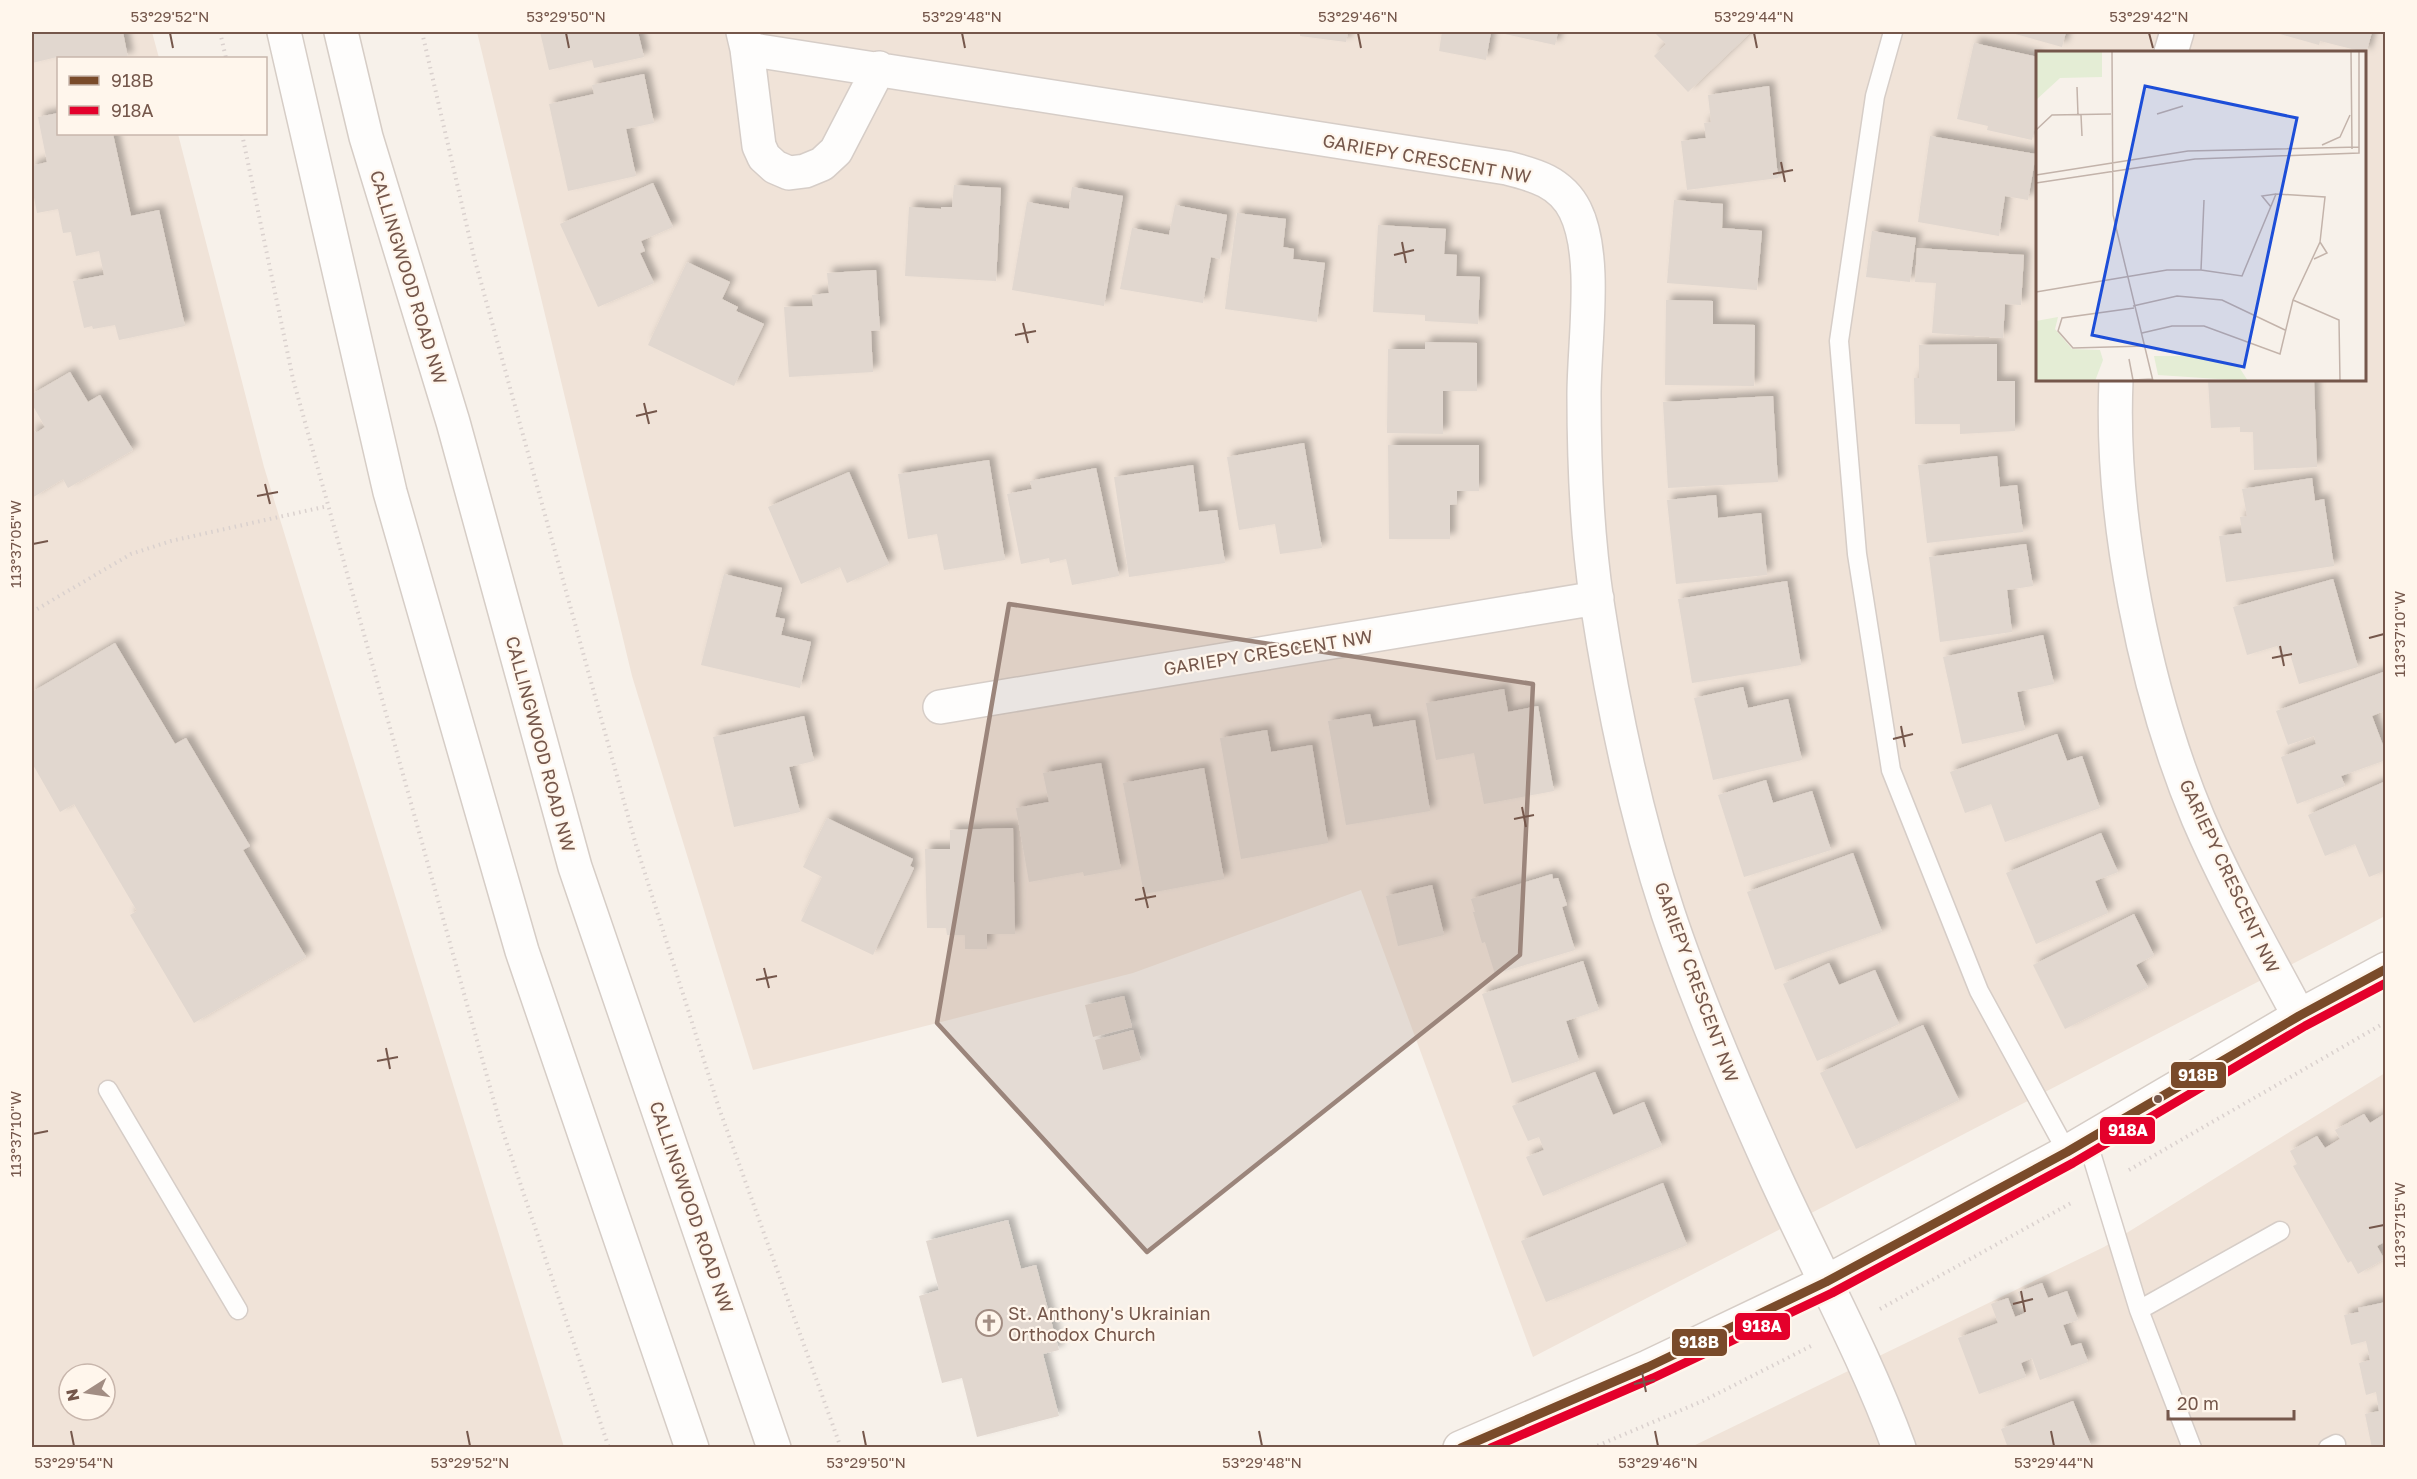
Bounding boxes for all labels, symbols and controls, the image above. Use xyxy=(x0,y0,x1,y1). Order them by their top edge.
text: 53°29'52"N xyxy=(130,7,210,25)
text: 53°29'50"N xyxy=(526,7,606,25)
text: 53°29'48"N xyxy=(922,7,1002,25)
text: 53°29'46"N xyxy=(1318,7,1398,25)
text: 53°29'44"N xyxy=(1714,7,1794,25)
text: 53°29'42"N xyxy=(2109,7,2189,25)
inset map xyxy=(2036,51,2366,381)
legend xyxy=(57,57,267,135)
text: 918B xyxy=(111,69,154,91)
text: 918A xyxy=(111,99,154,121)
street label: GARIEPY CRESCENT NW xyxy=(1321,129,1533,187)
street label: CALLINGWOOD ROAD NW xyxy=(366,167,452,387)
text: 113°37'05"W xyxy=(6,500,24,588)
text: 113°37'10"W xyxy=(2390,591,2408,677)
street label: GARIEPY CRESCENT NW xyxy=(1162,625,1374,679)
street label: CALLINGWOOD ROAD NW xyxy=(502,634,580,854)
street label: GARIEPY CRESCENT NW xyxy=(2175,776,2285,976)
street label: GARIEPY CRESCENT NW xyxy=(1651,879,1743,1085)
line badge: 918B xyxy=(2170,1061,2227,1089)
text: 918B xyxy=(2178,1065,2218,1085)
text: 113°37'10"W xyxy=(6,1091,24,1177)
unlabelled marker xyxy=(2152,1093,2164,1105)
street label: CALLINGWOOD ROAD NW xyxy=(645,1098,739,1316)
line badge: 918A xyxy=(2099,1116,2156,1145)
text: 918A xyxy=(2108,1120,2149,1140)
text: 113°37'15"W xyxy=(2390,1182,2408,1268)
place label: St. Anthony's Ukrainian Orthodox Church xyxy=(1008,1302,1211,1345)
church icon: St. Anthony's Ukrainian Orthodox Church xyxy=(974,1308,1004,1338)
line badge: 918A xyxy=(1734,1312,1791,1341)
text: 918A xyxy=(1742,1316,1783,1336)
line badge: 918B xyxy=(1671,1328,1728,1357)
text: 918B xyxy=(1679,1332,1719,1352)
north arrow xyxy=(57,1362,117,1422)
scale bar xyxy=(2168,1383,2294,1421)
text: N xyxy=(61,1387,83,1403)
text: 20 m xyxy=(2177,1392,2219,1414)
text: 53°29'54"N xyxy=(34,1453,114,1471)
text: 53°29'52"N xyxy=(430,1453,510,1471)
text: 53°29'50"N xyxy=(826,1453,906,1471)
text: 53°29'48"N xyxy=(1222,1453,1302,1471)
text: 53°29'46"N xyxy=(1618,1453,1698,1471)
text: 53°29'44"N xyxy=(2014,1453,2094,1471)

